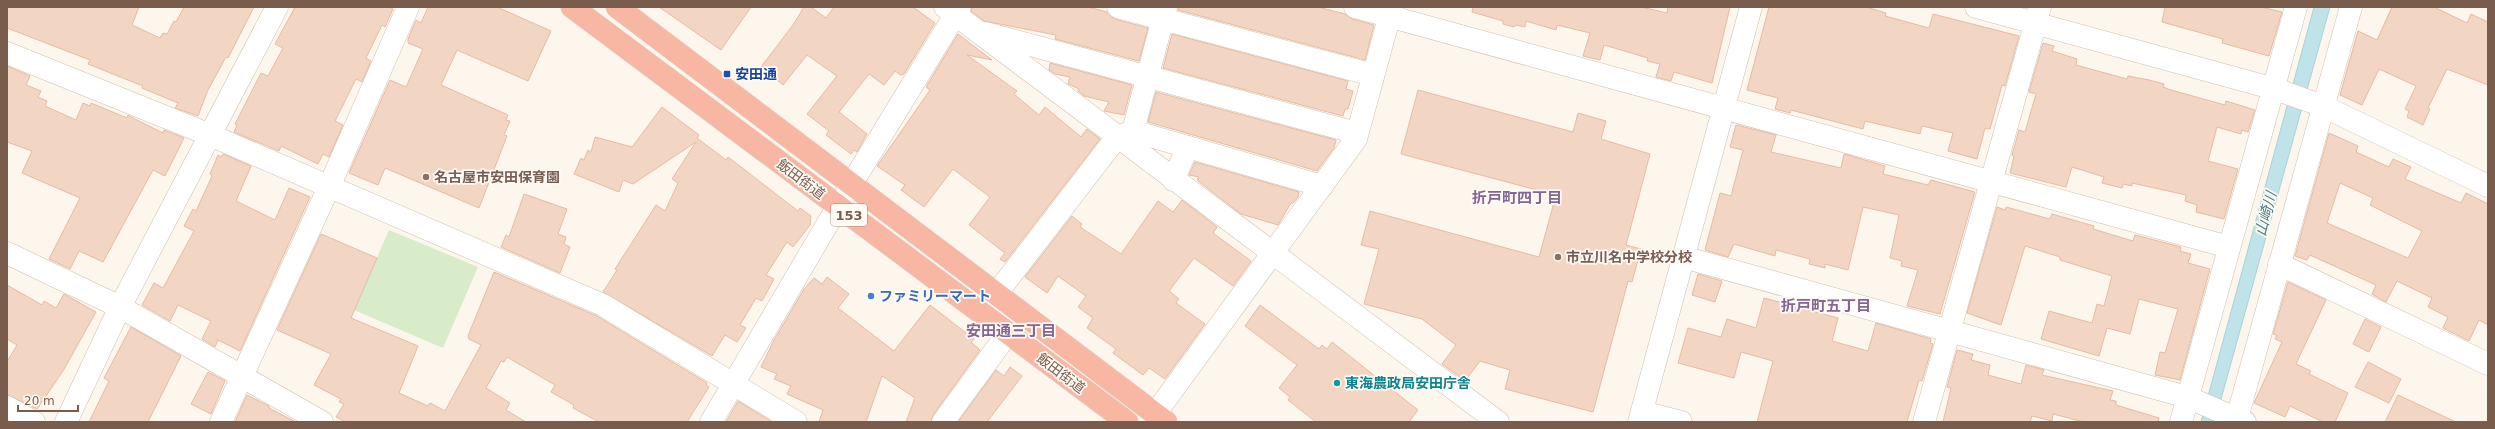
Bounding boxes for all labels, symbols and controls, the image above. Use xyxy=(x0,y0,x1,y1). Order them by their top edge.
place label: 安田通 xyxy=(735,66,777,82)
marker: 安田通 xyxy=(722,69,732,79)
street label: 飯田街道 xyxy=(774,156,828,202)
place label: 名古屋市安田保育園 xyxy=(434,169,560,185)
marker: 名古屋市安田保育園 xyxy=(421,172,431,182)
water label: 山崎川 xyxy=(2251,188,2281,238)
district label: 折戸町四丁目 xyxy=(1472,189,1562,207)
road number: 153 xyxy=(831,204,867,226)
place label: 市立川名中学校分校 xyxy=(1566,249,1692,265)
marker: 市立川名中学校分校 xyxy=(1553,252,1563,262)
place label: ファミリーマート xyxy=(879,288,991,304)
marker: ファミリーマート xyxy=(866,291,876,301)
district label: 折戸町五丁目 xyxy=(1781,297,1871,315)
district label: 安田通三丁目 xyxy=(966,322,1056,340)
street label: 飯田街道 xyxy=(1034,350,1088,396)
place label: 東海農政局安田庁舎 xyxy=(1345,375,1471,391)
marker: 東海農政局安田庁舎 xyxy=(1332,378,1342,388)
scale bar xyxy=(18,387,78,413)
text: 20 m xyxy=(24,394,55,408)

